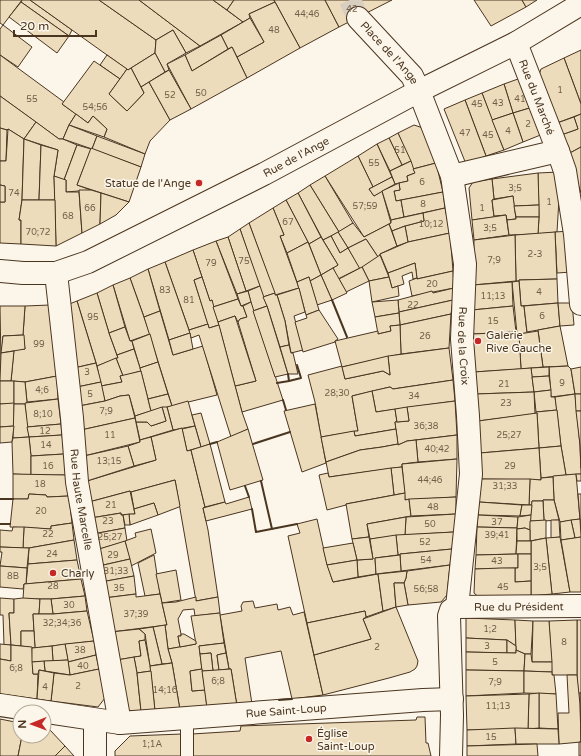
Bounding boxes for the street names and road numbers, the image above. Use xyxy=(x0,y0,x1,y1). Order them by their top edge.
street label: Place de l'Ange xyxy=(358,19,421,86)
street label: Rue du Marché xyxy=(516,57,558,137)
street label: Rue de l'Ange xyxy=(261,134,331,180)
street label: Rue de la Croix xyxy=(455,306,472,386)
street label: Rue Haute Marcelle xyxy=(68,448,96,551)
street label: Rue du Président xyxy=(474,600,564,613)
street label: Rue Saint-Loup xyxy=(245,701,327,720)

